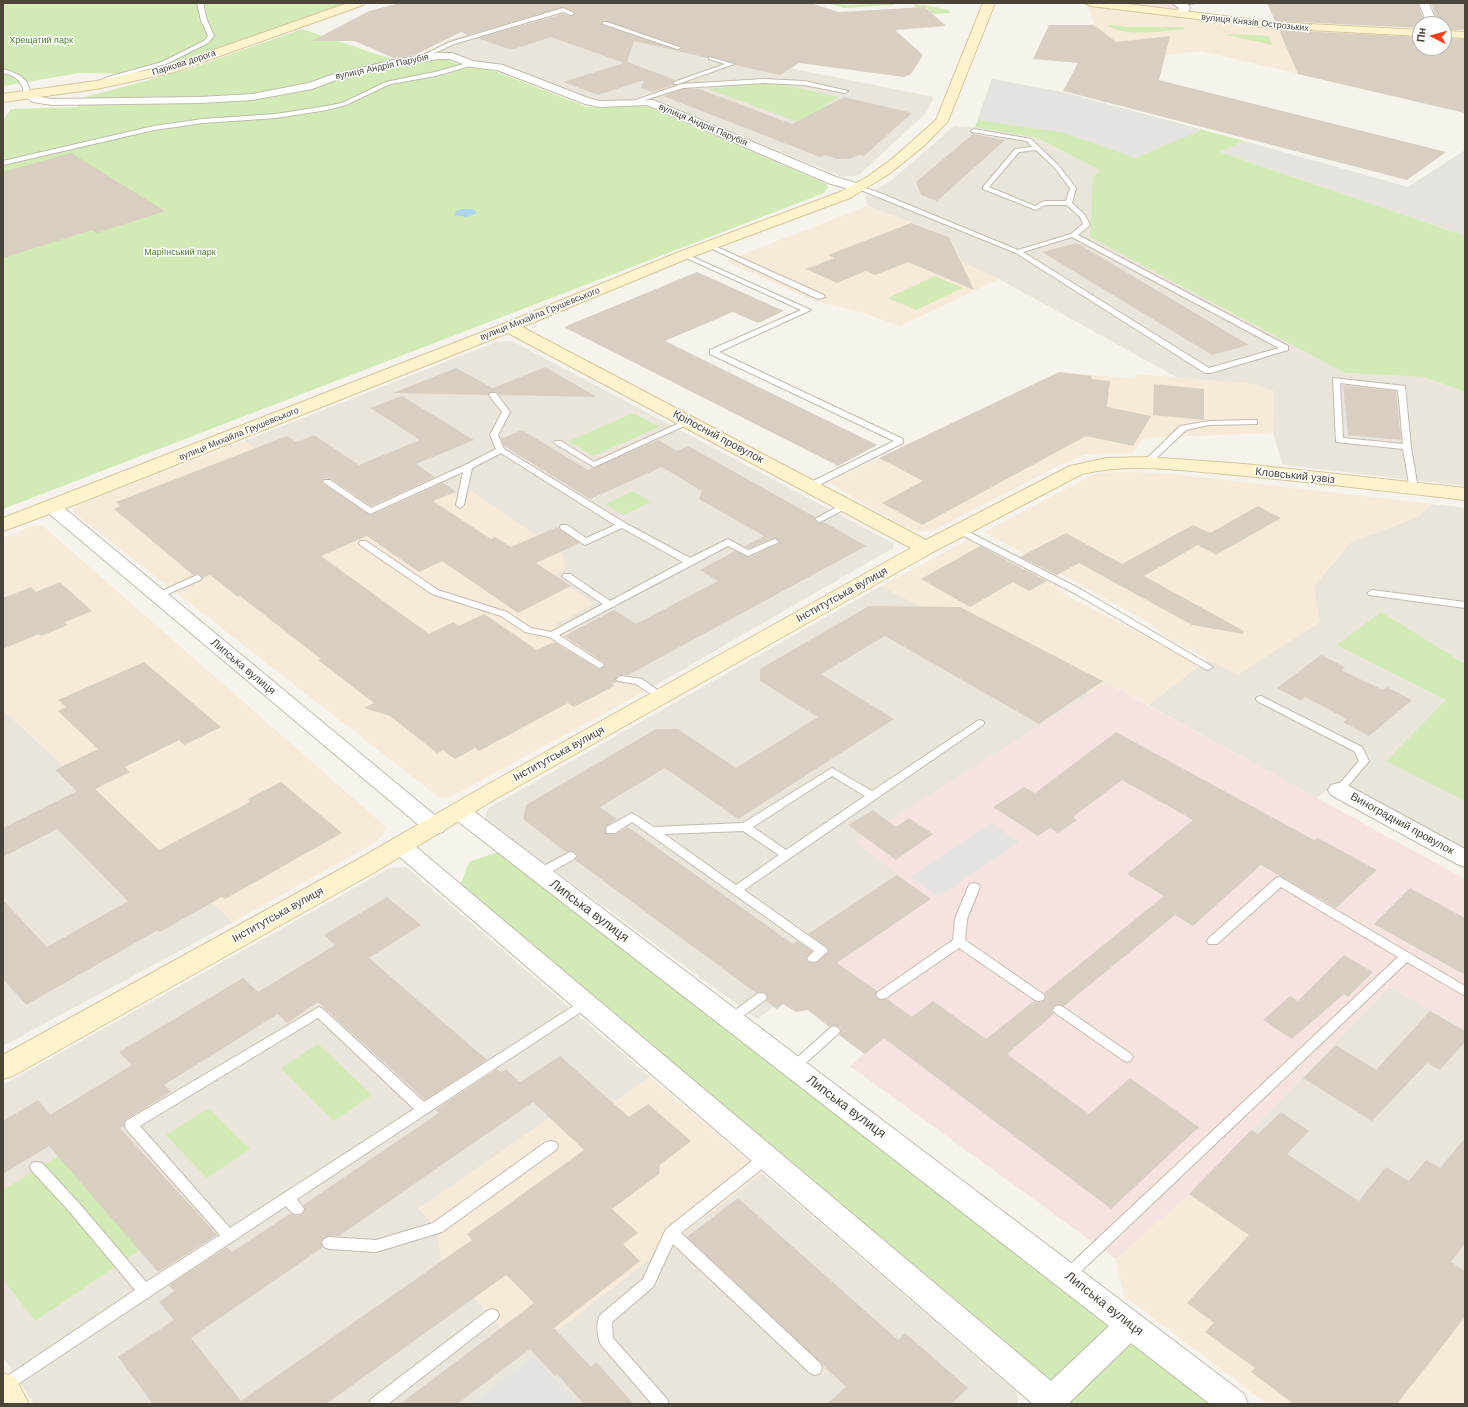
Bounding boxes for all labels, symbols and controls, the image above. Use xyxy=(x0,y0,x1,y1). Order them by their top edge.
street label: вулиця Князів Острозьких xyxy=(1201,12,1309,34)
north arrow xyxy=(1412,16,1452,56)
text: Пн xyxy=(1414,27,1428,43)
park label: Хрещатий парк xyxy=(9,36,73,46)
street label: Паркова дорога xyxy=(151,48,217,78)
street label: вулиця Андрія Парубія xyxy=(334,52,430,82)
street label: вулиця Андрія Парубія xyxy=(657,101,749,149)
park label: Маріїнський парк xyxy=(144,248,216,258)
street label: вулиця Михайла Грушевського xyxy=(478,285,602,343)
street label: вулиця Михайла Грушевського xyxy=(177,405,301,463)
street label: Кріпосний провулок xyxy=(671,408,765,466)
street label: Кловський узвіз xyxy=(1255,465,1335,487)
street label: Інститутська вулиця xyxy=(794,564,890,626)
street label: Липська вулиця xyxy=(208,636,278,698)
street label: Інститутська вулиця xyxy=(511,723,607,785)
street label: Виноградний провулок xyxy=(1348,790,1456,858)
street label: Липська вулиця xyxy=(546,876,632,946)
street label: Інститутська вулиця xyxy=(230,884,326,946)
street label: Липська вулиця xyxy=(803,1072,889,1142)
street label: Липська вулиця xyxy=(1062,1269,1146,1339)

